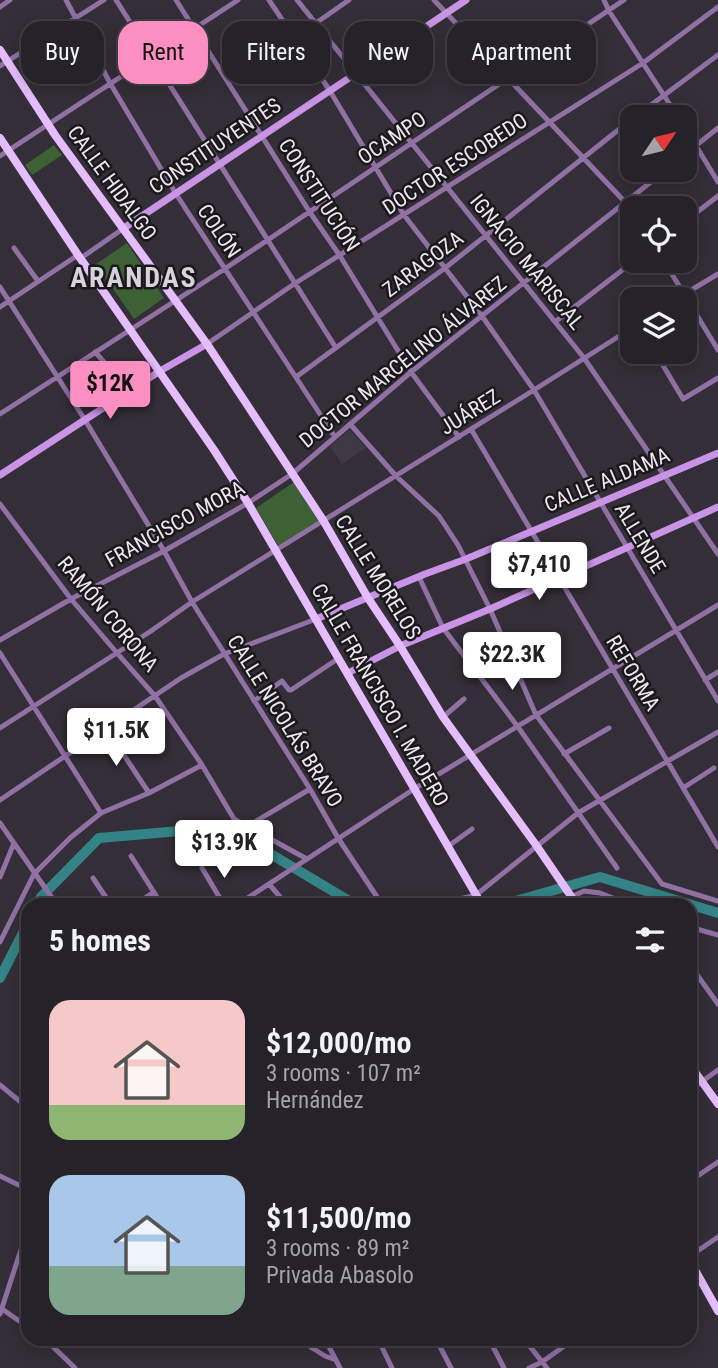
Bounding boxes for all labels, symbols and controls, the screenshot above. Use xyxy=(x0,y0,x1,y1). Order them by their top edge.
chip: Buy xyxy=(21,21,104,84)
chip: Rent xyxy=(118,21,208,84)
chip: Filters xyxy=(222,21,330,84)
chip: New xyxy=(344,21,433,84)
chip: Apartment xyxy=(447,21,596,84)
street label: CONSTITUYENTES xyxy=(145,93,285,199)
north arrow xyxy=(620,105,696,182)
map controls xyxy=(620,105,697,364)
street label: OCAMPO xyxy=(353,107,431,169)
street label: DOCTOR ESCOBEDO xyxy=(378,108,532,220)
street label: CALLE HIDALGO xyxy=(62,121,162,245)
street label: CONSTITUCIÓN xyxy=(274,134,364,256)
street label: IGNACIO MARISCAL xyxy=(465,190,589,334)
button: locate xyxy=(620,196,697,273)
street label: COLÓN xyxy=(192,200,246,262)
street label: ZARAGOZA xyxy=(378,226,468,302)
district label: ARANDAS xyxy=(70,261,198,294)
street label: DOCTOR MARCELINO ÁLVAREZ xyxy=(295,271,511,453)
button: layers xyxy=(620,287,697,364)
pin: $12K xyxy=(69,362,151,421)
text: $12K xyxy=(86,370,134,397)
street label: JUÁREZ xyxy=(435,384,505,440)
street label: CALLE ALDAMA xyxy=(541,443,673,517)
street label: FRANCISCO MORA xyxy=(101,476,249,572)
street label: ALLENDE xyxy=(610,498,670,578)
street label: CALLE MORELOS xyxy=(330,510,426,644)
pin: $7,410 xyxy=(482,542,596,602)
street label: RAMÓN CORONA xyxy=(53,551,163,677)
text: $7,410 xyxy=(507,551,571,578)
street label: CALLE FRANCISCO I. MADERO xyxy=(306,579,454,811)
street label: CALLE NICOLÁS BRAVO xyxy=(222,631,348,811)
street label: REFORMA xyxy=(601,631,665,715)
pin: $22.3K xyxy=(455,632,569,692)
text: $22.3K xyxy=(479,641,545,668)
pin: $11.5K xyxy=(59,708,173,768)
text: $11.5K xyxy=(83,717,149,744)
pin: $13.9K xyxy=(167,820,281,880)
text: $13.9K xyxy=(191,829,257,856)
icon: filters xyxy=(631,921,669,959)
text: 5 homes xyxy=(49,923,151,958)
text: $12,000/mo xyxy=(266,1025,411,1060)
icon: home xyxy=(105,1028,189,1112)
text: 3 rooms · 107 m² xyxy=(266,1060,421,1087)
text: Hernández xyxy=(266,1087,364,1114)
text: $11,500/mo xyxy=(266,1200,411,1235)
icon: home xyxy=(105,1203,189,1287)
text: 3 rooms · 89 m² xyxy=(266,1235,409,1262)
text: Privada Abasolo xyxy=(266,1262,414,1289)

